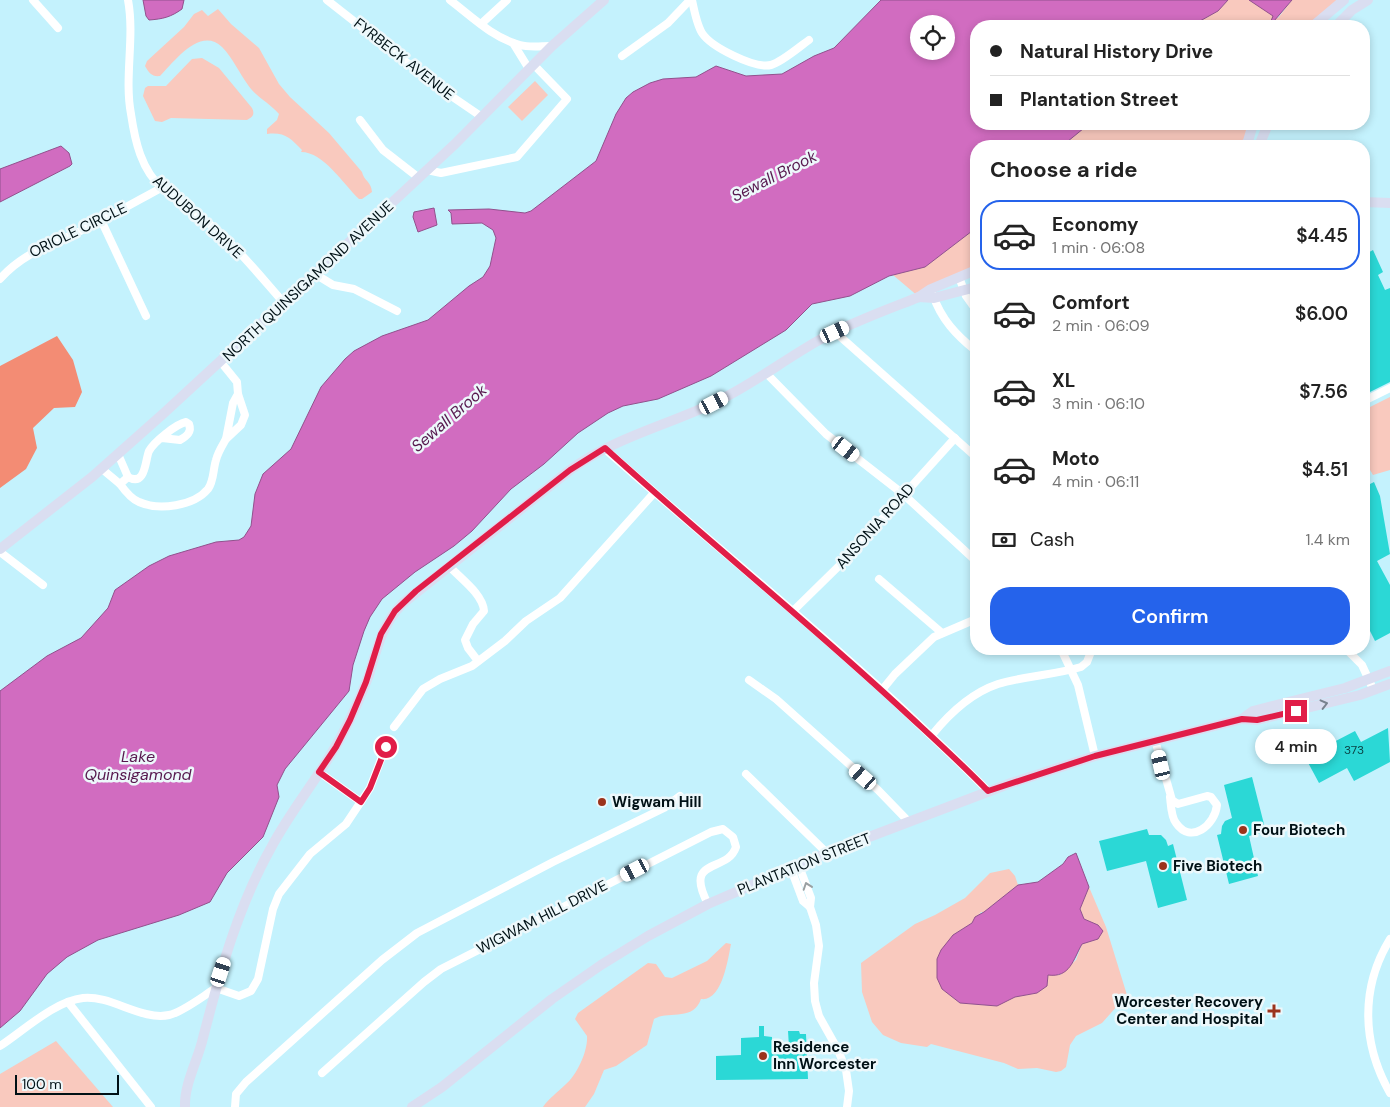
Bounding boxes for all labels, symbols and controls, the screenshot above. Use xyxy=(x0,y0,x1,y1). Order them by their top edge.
street label: FYRBECK AVENUE xyxy=(350,13,458,105)
map controls xyxy=(910,15,955,60)
button: locate xyxy=(910,15,955,60)
text: Natural History Drive xyxy=(1020,39,1213,64)
text: Plantation Street xyxy=(1020,87,1178,112)
water label: Sewall Brook xyxy=(728,145,821,207)
text: Choose a ride xyxy=(990,155,1138,184)
street label: AUDUBON DRIVE xyxy=(148,171,248,263)
street label: NORTH QUINSIGAMOND AVENUE xyxy=(218,196,398,366)
street label: ORIOLE CIRCLE xyxy=(26,198,130,262)
text: Economy xyxy=(1052,212,1139,237)
icon: car xyxy=(992,213,1037,258)
text: $4.45 xyxy=(1296,223,1348,248)
text: 1 min · 06:08 xyxy=(1052,237,1145,258)
text: Comfort xyxy=(1052,290,1130,315)
icon: car xyxy=(992,291,1037,336)
text: $6.00 xyxy=(1295,301,1348,326)
text: 2 min · 06:09 xyxy=(1052,315,1150,336)
car xyxy=(818,319,851,345)
text: XL xyxy=(1052,368,1075,393)
icon: car xyxy=(992,369,1037,414)
water label: Sewall Brook xyxy=(407,379,492,457)
text: $7.56 xyxy=(1299,379,1348,404)
car xyxy=(697,390,730,416)
text: 3 min · 06:10 xyxy=(1052,393,1145,414)
car xyxy=(829,434,862,464)
text: Moto xyxy=(1052,446,1100,471)
icon: car xyxy=(992,447,1037,492)
text: $4.51 xyxy=(1302,457,1348,482)
text: 4 min · 06:11 xyxy=(1052,471,1139,492)
street label: ANSONIA ROAD xyxy=(831,479,919,573)
icon: cash xyxy=(990,526,1018,554)
text: Cash xyxy=(1030,527,1074,552)
text: 1.4 km xyxy=(1306,529,1350,550)
button: Confirm xyxy=(990,587,1350,645)
one-way arrow xyxy=(1320,699,1329,710)
route end xyxy=(1285,700,1307,722)
callout: 4 min xyxy=(1255,728,1337,764)
route start xyxy=(375,736,397,758)
text: 4 min xyxy=(1275,736,1317,757)
house number: 373 xyxy=(1344,742,1364,758)
water label: Lake Quinsigamond xyxy=(84,746,193,785)
car xyxy=(1150,749,1171,781)
car xyxy=(846,761,879,793)
place label: Wigwam Hill xyxy=(612,792,702,812)
marker: Wigwam Hill xyxy=(596,796,608,808)
place label: Four Biotech xyxy=(1253,820,1345,840)
marker: Four Biotech xyxy=(1237,824,1249,836)
street label: PLANTATION STREET xyxy=(734,828,874,900)
place label: Five Biotech xyxy=(1173,856,1262,876)
car xyxy=(618,857,651,883)
marker: Five Biotech xyxy=(1157,860,1169,872)
street label: WIGWAM HILL DRIVE xyxy=(473,875,611,959)
one-way arrow xyxy=(803,882,813,891)
car xyxy=(209,955,232,989)
place label: Worcester Recovery Center and Hospital xyxy=(1114,992,1263,1029)
marker: Worcester Recovery Center and Hospital xyxy=(1267,1004,1281,1018)
place label: Residence Inn Worcester xyxy=(773,1037,876,1074)
marker: Residence Inn Worcester xyxy=(757,1050,769,1062)
scale bar xyxy=(15,1072,119,1095)
text: 100 m xyxy=(22,1075,62,1093)

